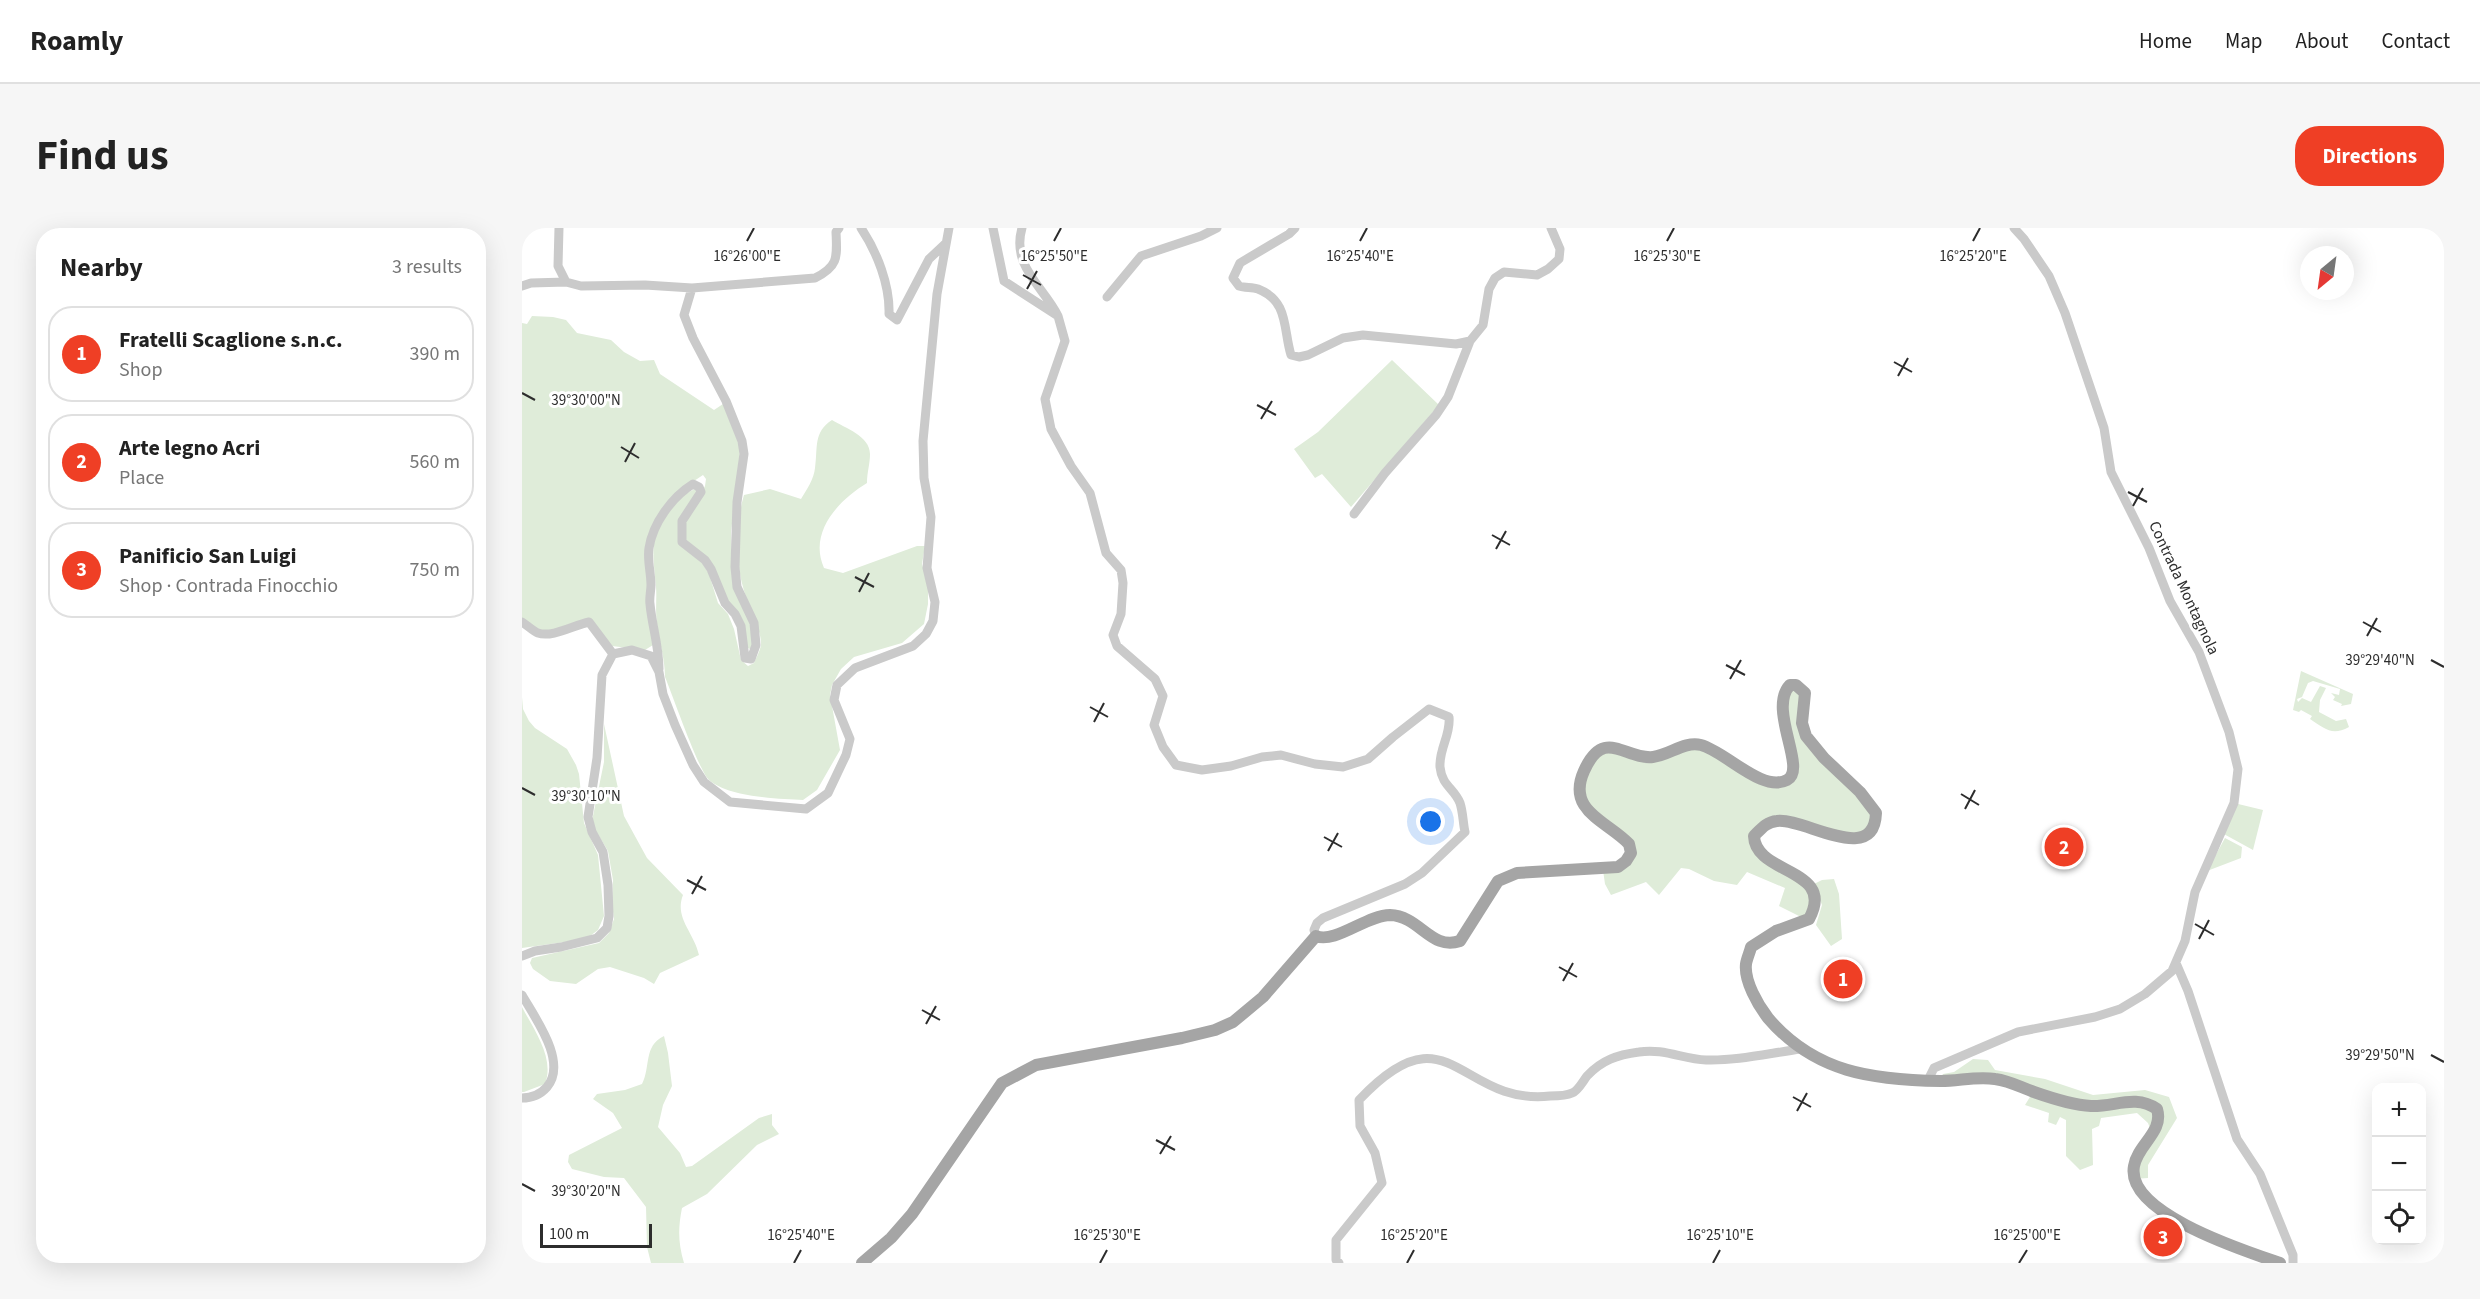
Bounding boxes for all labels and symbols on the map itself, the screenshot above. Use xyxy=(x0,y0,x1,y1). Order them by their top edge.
text: 16°26'00"E xyxy=(713,246,781,267)
text: 16°25'50"E xyxy=(1020,246,1088,267)
text: 16°25'40"E xyxy=(1326,246,1394,267)
text: 16°25'30"E xyxy=(1633,246,1701,267)
text: 16°25'20"E xyxy=(1939,246,2007,267)
north arrow xyxy=(2300,246,2354,300)
text: 39°30'00"N xyxy=(551,390,621,411)
street label: Contrada Montagnola xyxy=(2143,518,2225,658)
text: 39°29'40"N xyxy=(2345,650,2415,671)
text: 39°30'10"N xyxy=(551,786,621,807)
your location xyxy=(1416,807,1445,836)
pin: 2 xyxy=(2044,824,2084,870)
pin: 1 xyxy=(1824,956,1862,1002)
text: 39°29'50"N xyxy=(2345,1045,2415,1066)
text: 39°30'20"N xyxy=(551,1181,621,1202)
pin: 3 xyxy=(2144,1214,2182,1260)
scale bar xyxy=(540,1221,652,1248)
text: 16°25'40"E xyxy=(767,1225,835,1246)
text: 16°25'30"E xyxy=(1073,1225,1141,1246)
text: 16°25'20"E xyxy=(1380,1225,1448,1246)
text: 16°25'10"E xyxy=(1686,1225,1754,1246)
text: 16°25'00"E xyxy=(1993,1225,2061,1246)

